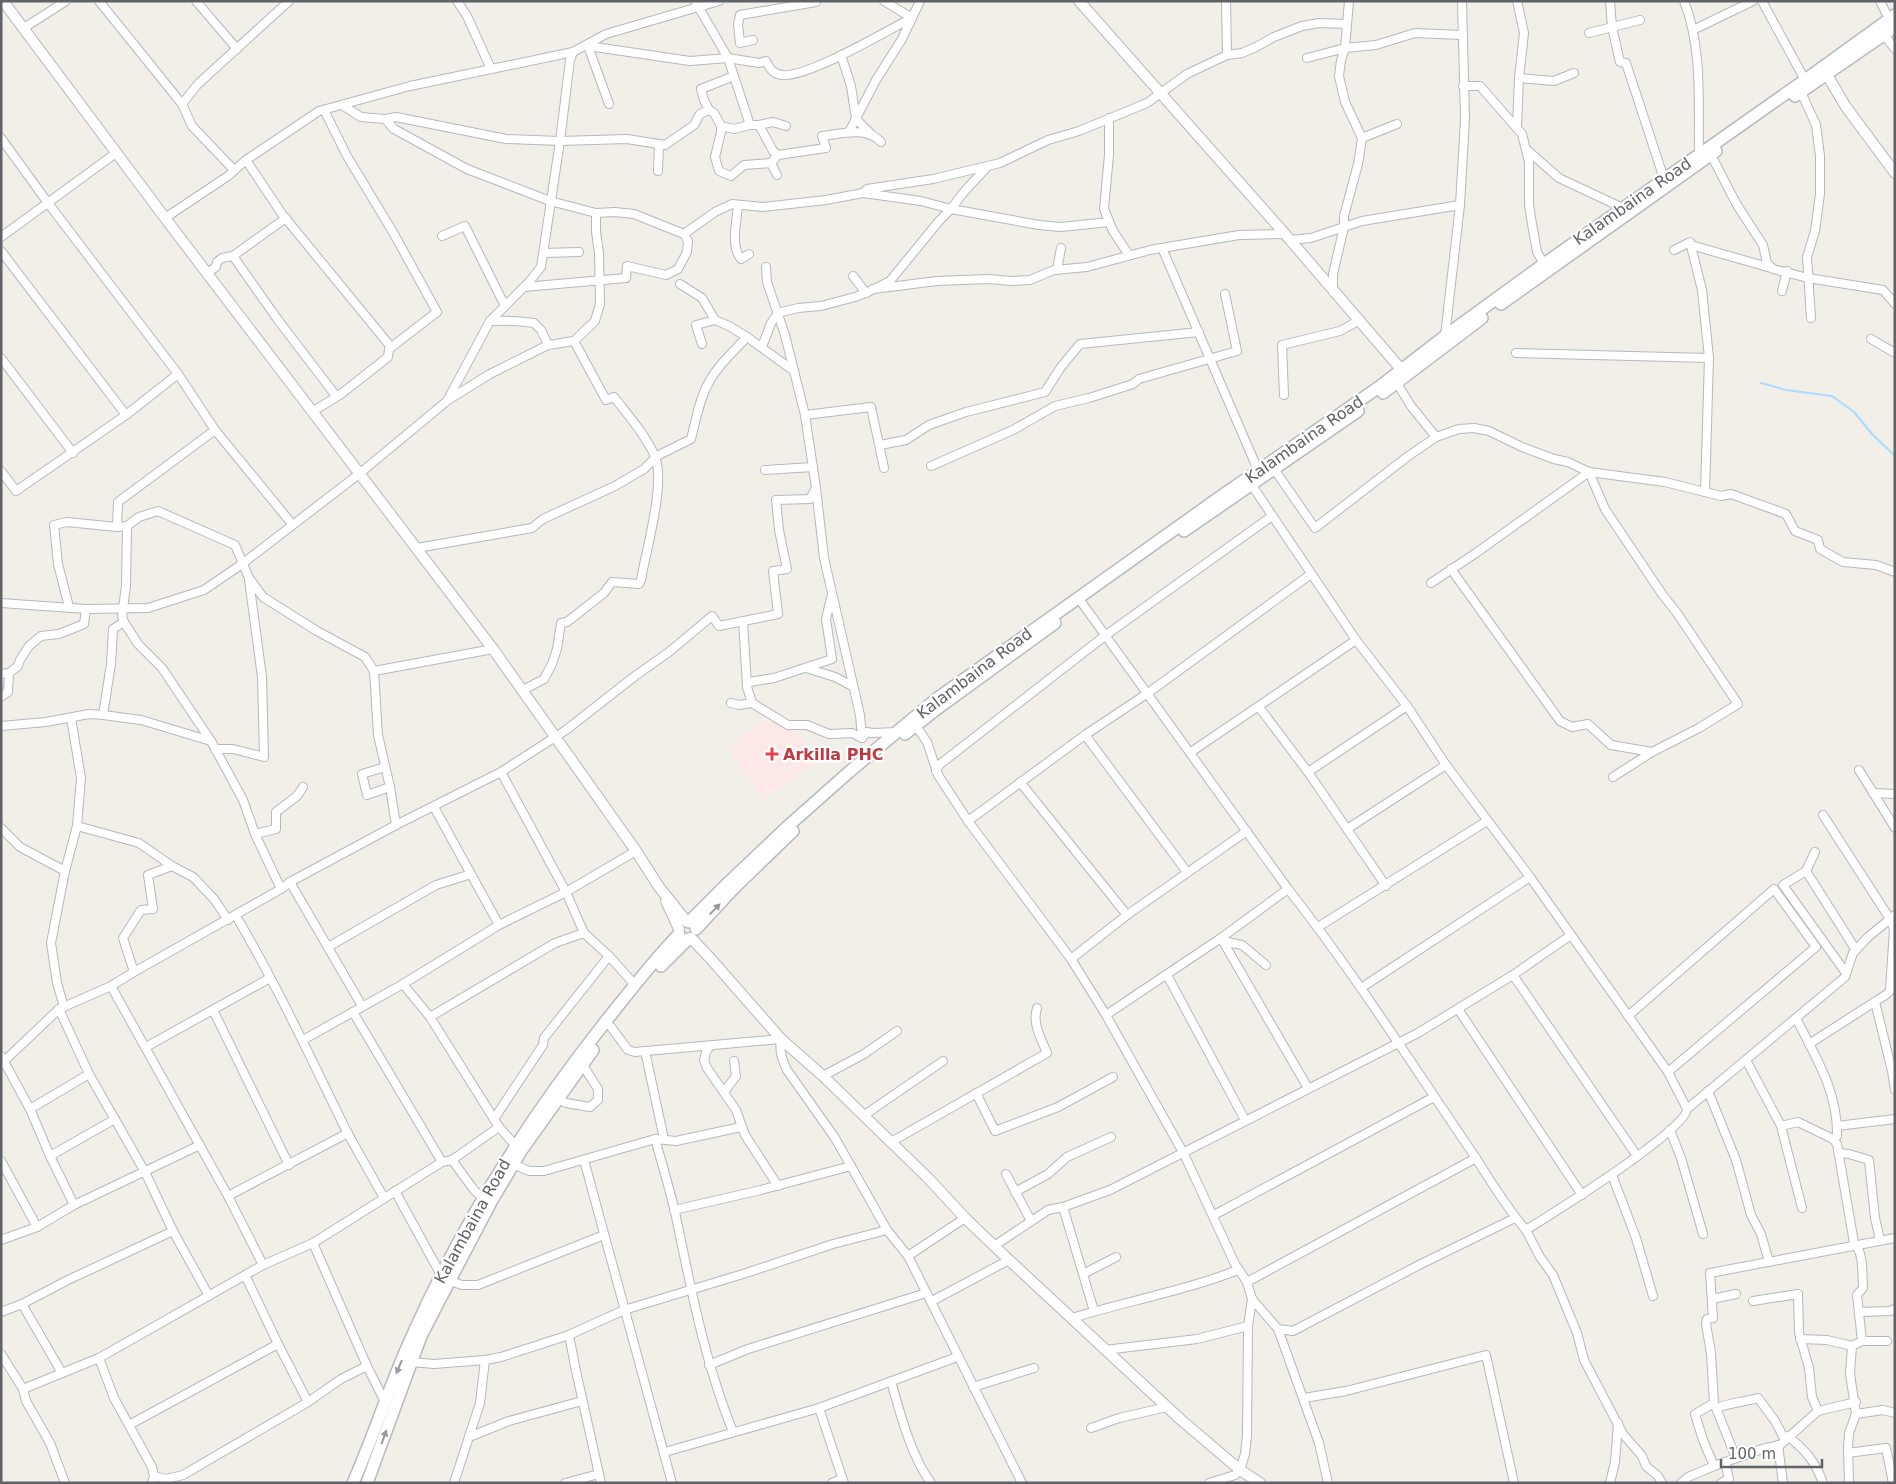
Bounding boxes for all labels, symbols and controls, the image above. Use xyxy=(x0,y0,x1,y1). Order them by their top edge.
street label: Kalambaina Road xyxy=(1570,154,1695,249)
street label: Kalambaina Road xyxy=(1242,392,1367,487)
street label: Kalambaina Road xyxy=(913,624,1036,723)
place label: Arkilla PHC xyxy=(783,745,884,764)
marker: Arkilla PHC xyxy=(765,747,779,761)
one-way arrow xyxy=(709,903,721,915)
street label: Kalambaina Road xyxy=(430,1156,515,1287)
one-way arrow xyxy=(394,1360,402,1374)
one-way arrow xyxy=(380,1429,388,1444)
scale bar xyxy=(1721,1436,1822,1468)
text: 100 m xyxy=(1728,1445,1776,1463)

